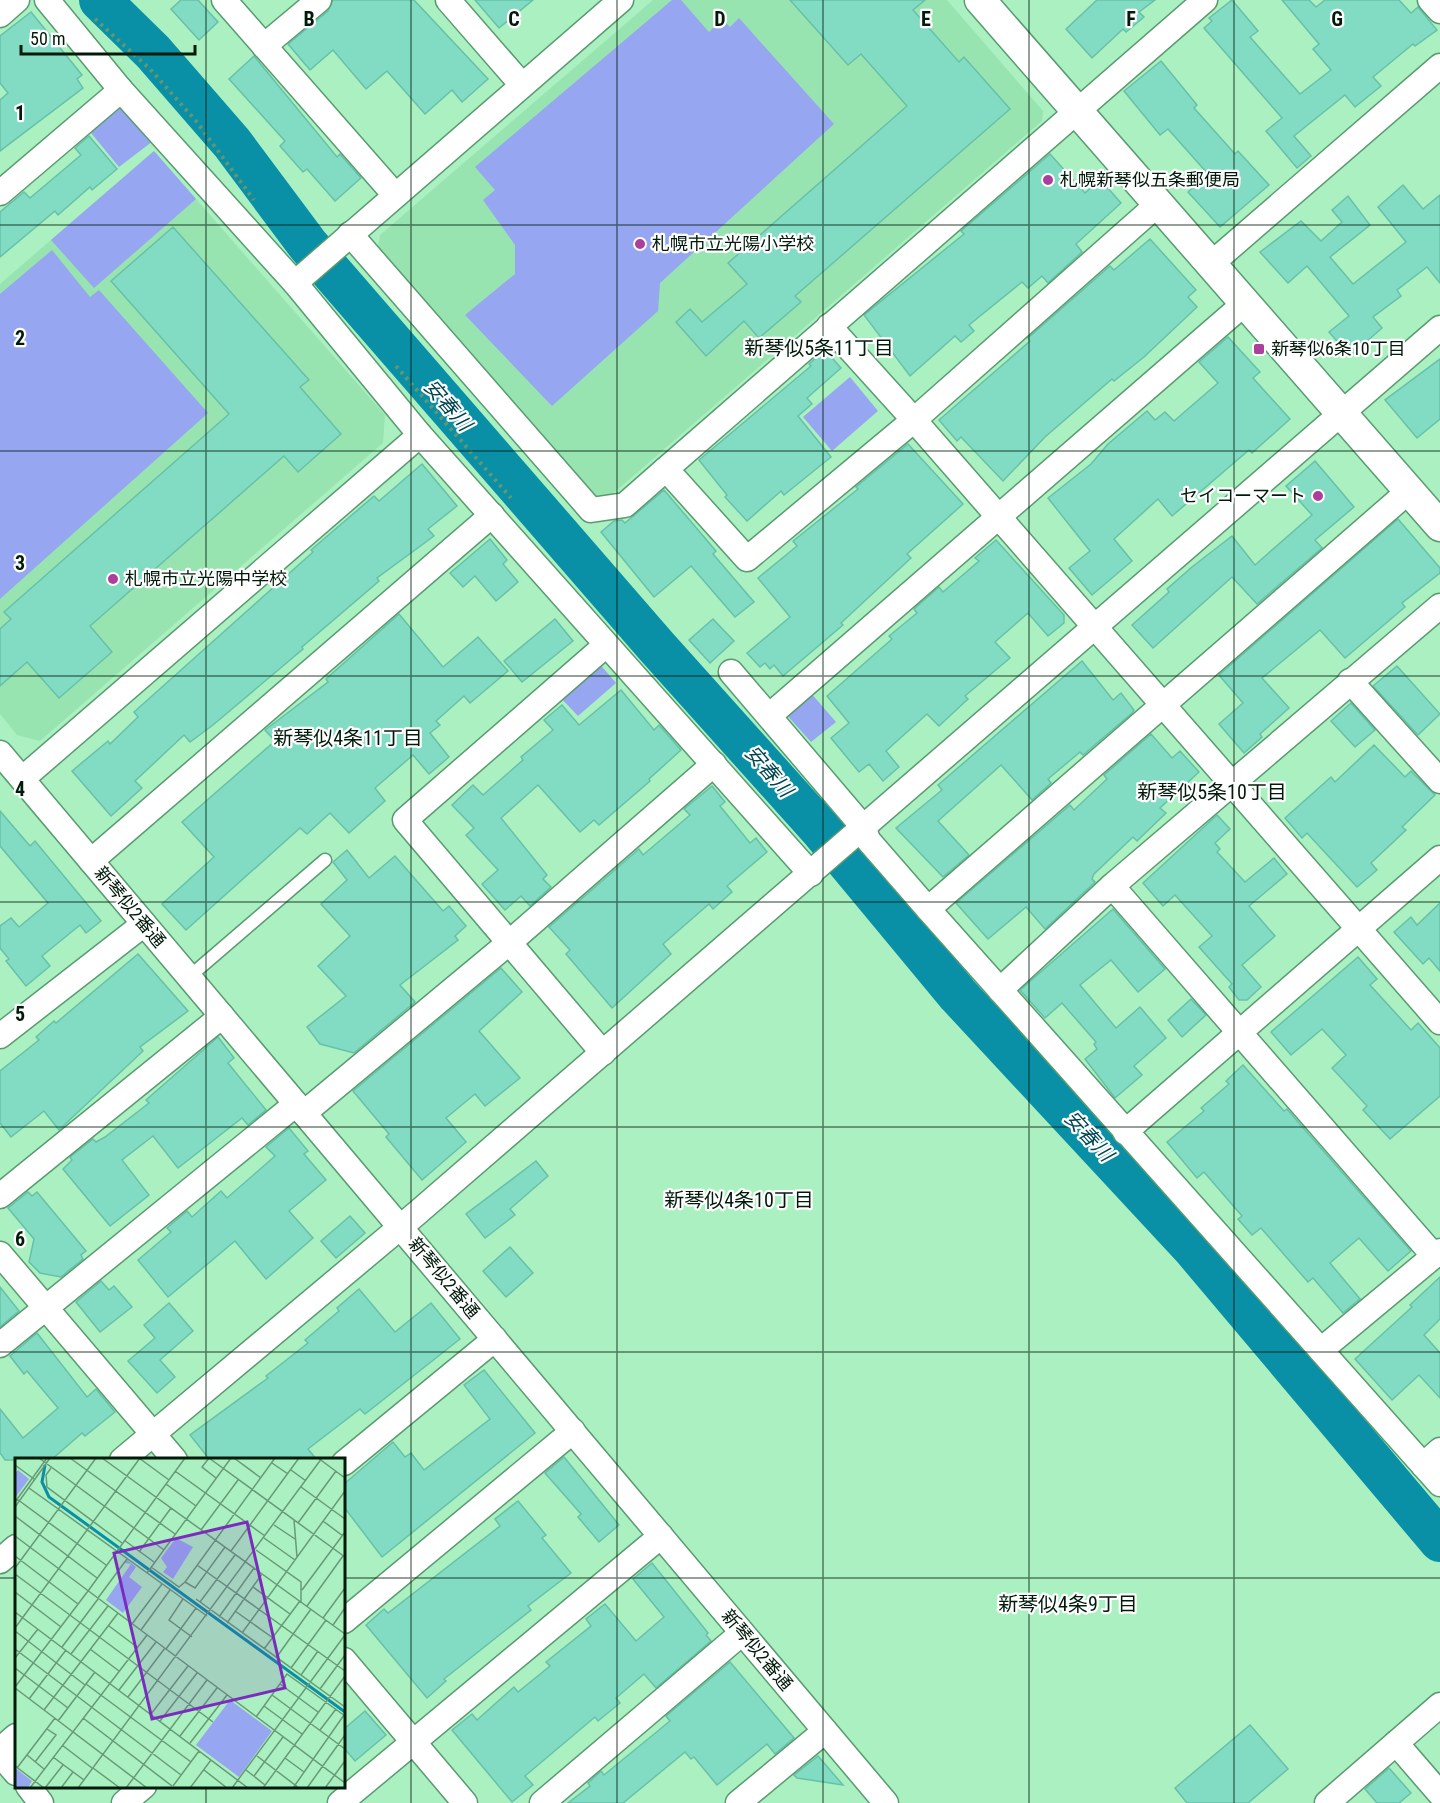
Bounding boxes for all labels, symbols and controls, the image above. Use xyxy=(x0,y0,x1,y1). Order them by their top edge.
text: B xyxy=(303,7,315,31)
text: C xyxy=(508,7,520,31)
text: D xyxy=(714,7,726,31)
text: E xyxy=(921,7,931,31)
text: F xyxy=(1126,7,1136,31)
text: G xyxy=(1331,7,1343,31)
scale bar xyxy=(21,18,195,56)
text: 50 m xyxy=(30,28,65,49)
text: 1 xyxy=(15,101,25,125)
place label: 札幌新琴似五条郵便局 xyxy=(1060,169,1240,190)
marker: 札幌新琴似五条郵便局 xyxy=(1041,173,1055,187)
place label: 札幌市立光陽小学校 xyxy=(652,233,814,254)
marker: 札幌市立光陽小学校 xyxy=(633,237,647,251)
text: 2 xyxy=(15,326,25,350)
district label: 新琴似5条11丁目 xyxy=(744,336,894,360)
place label: 新琴似6条10丁目 xyxy=(1271,338,1406,359)
marker: 新琴似6条10丁目 xyxy=(1252,342,1266,356)
water label: 安春川 xyxy=(419,374,478,437)
place label: セイコーマート xyxy=(1180,485,1306,506)
marker: セイコーマート xyxy=(1311,489,1325,503)
text: 3 xyxy=(15,551,25,575)
place label: 札幌市立光陽中学校 xyxy=(125,568,287,589)
marker: 札幌市立光陽中学校 xyxy=(106,572,120,586)
district label: 新琴似4条11丁目 xyxy=(273,726,423,750)
water label: 安春川 xyxy=(740,740,799,803)
text: 4 xyxy=(15,777,25,801)
district label: 新琴似5条10丁目 xyxy=(1137,780,1287,804)
street label: 新琴似2番通 xyxy=(91,862,170,951)
text: 5 xyxy=(15,1002,25,1026)
water label: 安春川 xyxy=(1060,1106,1120,1168)
district label: 新琴似4条10丁目 xyxy=(664,1188,814,1212)
text: 6 xyxy=(15,1227,25,1251)
street label: 新琴似2番通 xyxy=(405,1233,484,1322)
inset map xyxy=(15,1458,345,1788)
district label: 新琴似4条9丁目 xyxy=(998,1592,1138,1616)
street label: 新琴似2番通 xyxy=(718,1605,797,1694)

